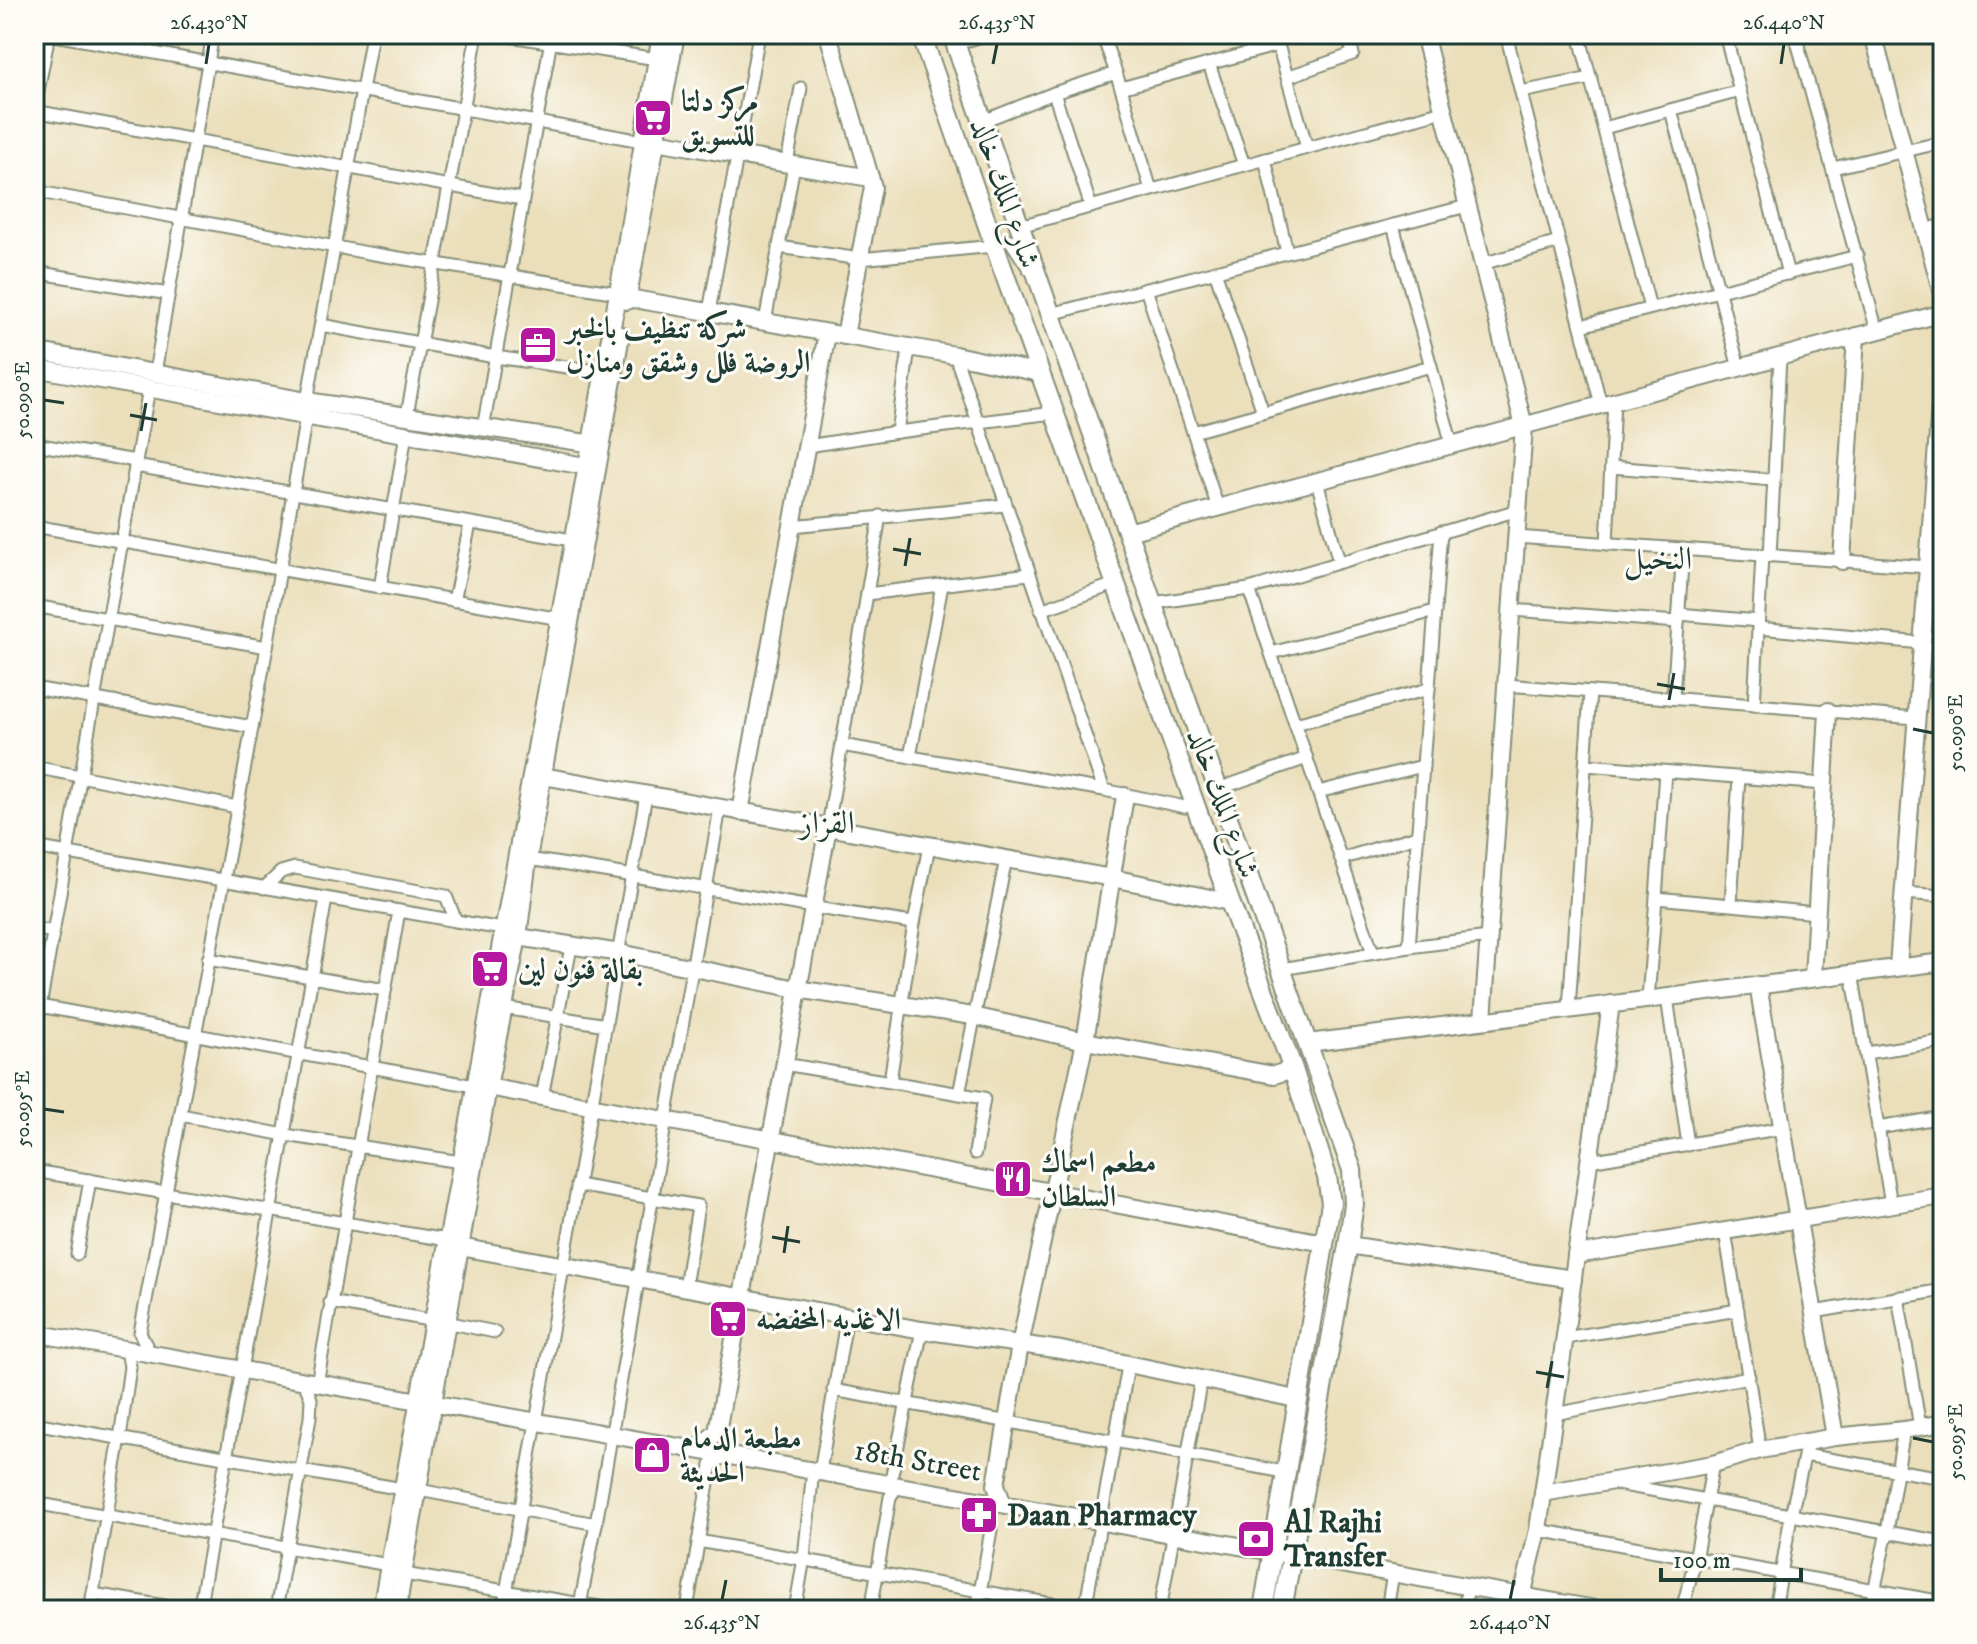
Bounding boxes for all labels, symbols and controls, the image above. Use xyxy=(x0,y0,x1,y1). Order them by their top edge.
text: 26.430°N xyxy=(170,11,248,36)
text: 26.435°N xyxy=(959,11,1035,36)
text: 26.440°N xyxy=(1743,11,1825,36)
place label: مركز دلتا للتسويق xyxy=(681,84,759,155)
supermarket icon: مركز دلتا للتسويق xyxy=(632,97,674,139)
street label: شارع الملك خالد xyxy=(957,114,1048,275)
place label: شركة تنظيف بالخبر الروضة فلل وشقق ومنازل xyxy=(563,310,810,383)
office icon: شركة تنظيف بالخبر الروضة فلل وشقق ومنازل xyxy=(517,324,559,366)
text: 50.090°E xyxy=(11,361,36,439)
district label: النخيل xyxy=(1624,540,1692,581)
text: 50.090°E xyxy=(1944,694,1969,772)
street label: شارع الملك خالد xyxy=(1174,724,1267,885)
district label: القزاز xyxy=(796,804,855,844)
supermarket icon: بقالة فنون لين xyxy=(469,948,511,990)
place label: بقالة فنون لين xyxy=(518,952,643,989)
text: 50.095°E xyxy=(11,1071,36,1147)
place label: مطعم اسماك السلطان xyxy=(1041,1145,1156,1216)
restaurant icon: مطعم اسماك السلطان xyxy=(992,1158,1034,1200)
supermarket icon: الاغذيه المخفضه xyxy=(707,1298,749,1340)
place label: الاغذيه المخفضه xyxy=(756,1302,901,1339)
text: 50.095°E xyxy=(1944,1404,1969,1480)
place label: مطبعة الدمام الحديثة xyxy=(680,1421,802,1492)
street label: 18th Street xyxy=(851,1432,984,1491)
shop icon: مطبعة الدمام الحديثة xyxy=(631,1434,673,1476)
pharmacy icon: Daan Pharmacy xyxy=(958,1494,1000,1536)
place label: Daan Pharmacy xyxy=(1007,1498,1197,1535)
place label: Al Rajhi Transfer xyxy=(1283,1505,1387,1576)
bank icon: Al Rajhi Transfer xyxy=(1235,1518,1277,1560)
scale bar xyxy=(1661,1532,1801,1582)
text: 100 m xyxy=(1673,1546,1731,1576)
text: 26.435°N xyxy=(684,1611,760,1636)
text: 26.440°N xyxy=(1469,1611,1551,1636)

